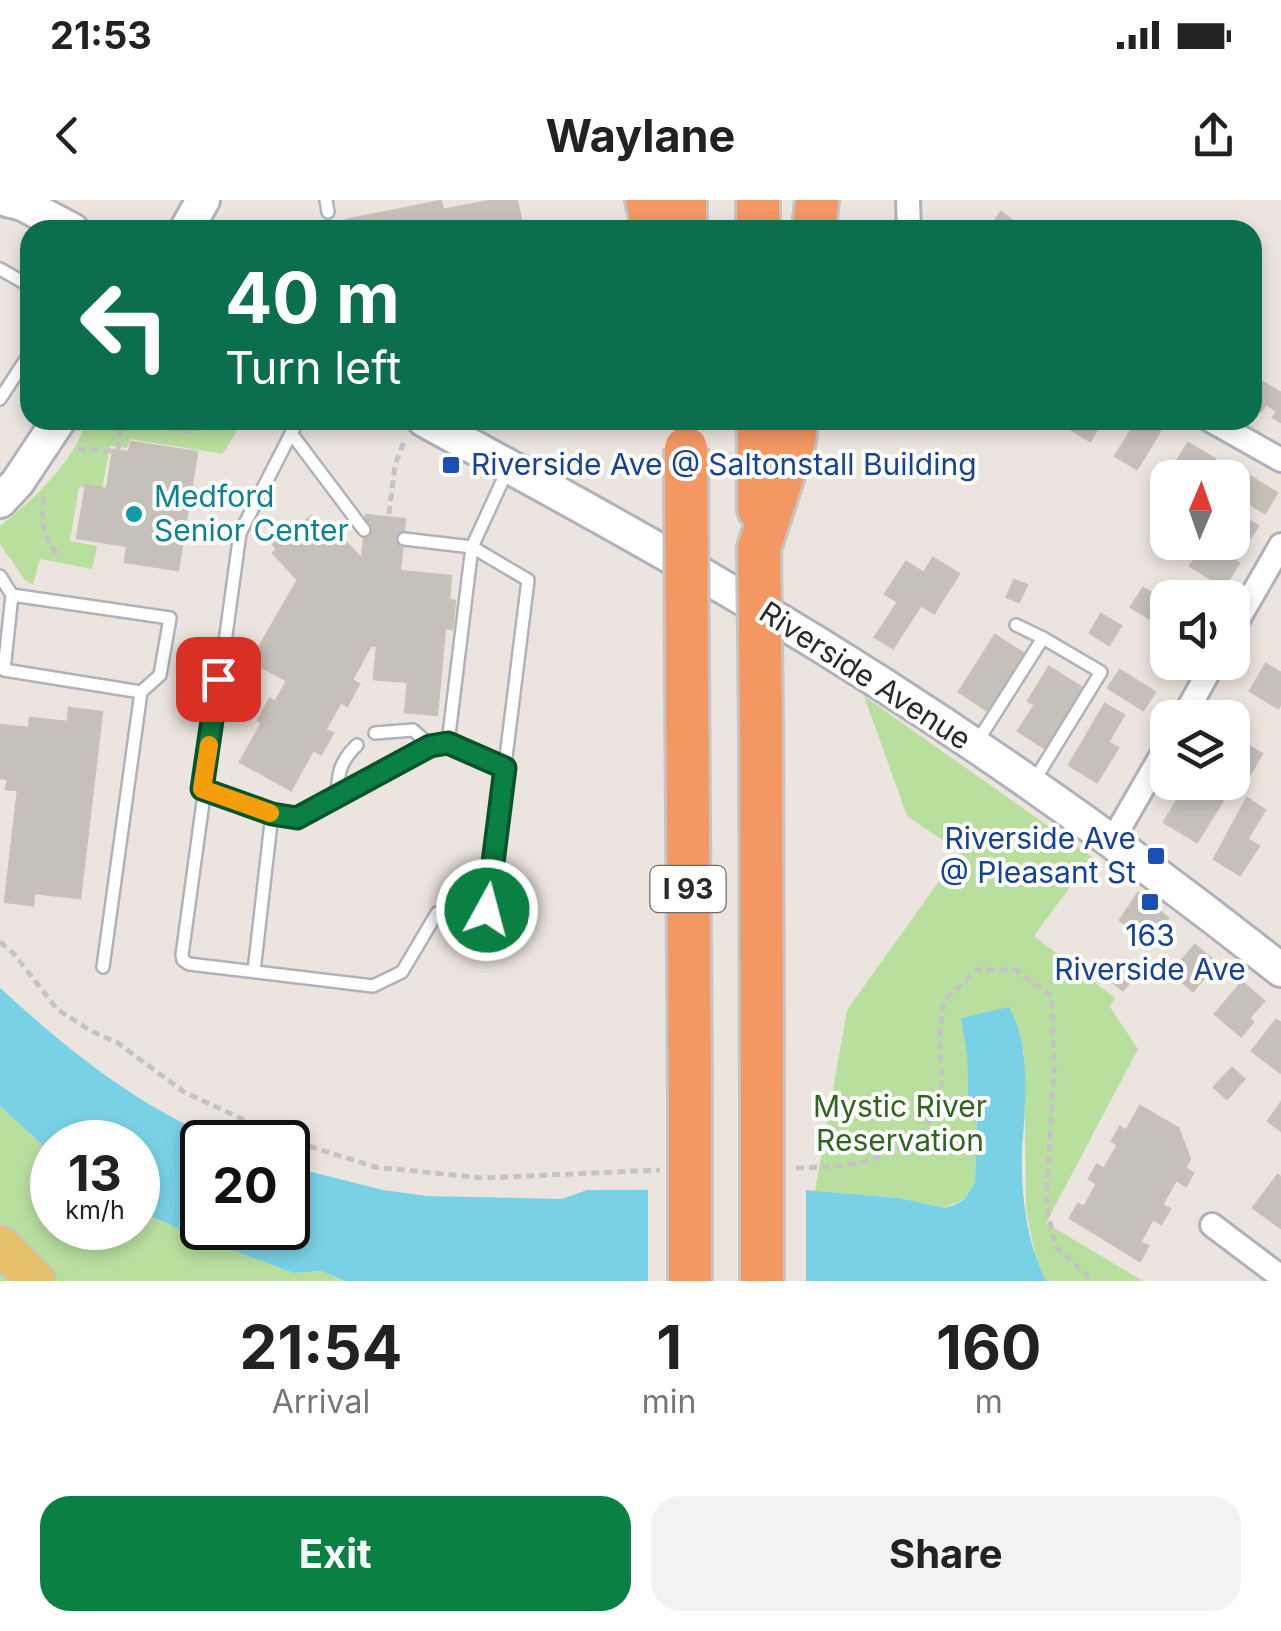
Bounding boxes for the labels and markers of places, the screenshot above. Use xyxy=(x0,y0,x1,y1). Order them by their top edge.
place label: Riverside Ave @ Saltonstall Building xyxy=(471,446,977,482)
marker: Riverside Ave @ Saltonstall Building xyxy=(440,454,462,476)
place label: Medford Senior Center xyxy=(154,478,349,548)
marker: Medford Senior Center xyxy=(123,503,145,525)
pin xyxy=(176,637,261,722)
place label: Riverside Ave @ Pleasant St xyxy=(940,820,1136,890)
marker: Riverside Ave @ Pleasant St xyxy=(1145,845,1167,867)
marker: 163 Riverside Ave xyxy=(1139,891,1161,913)
place label: 163 Riverside Ave xyxy=(1054,917,1246,987)

